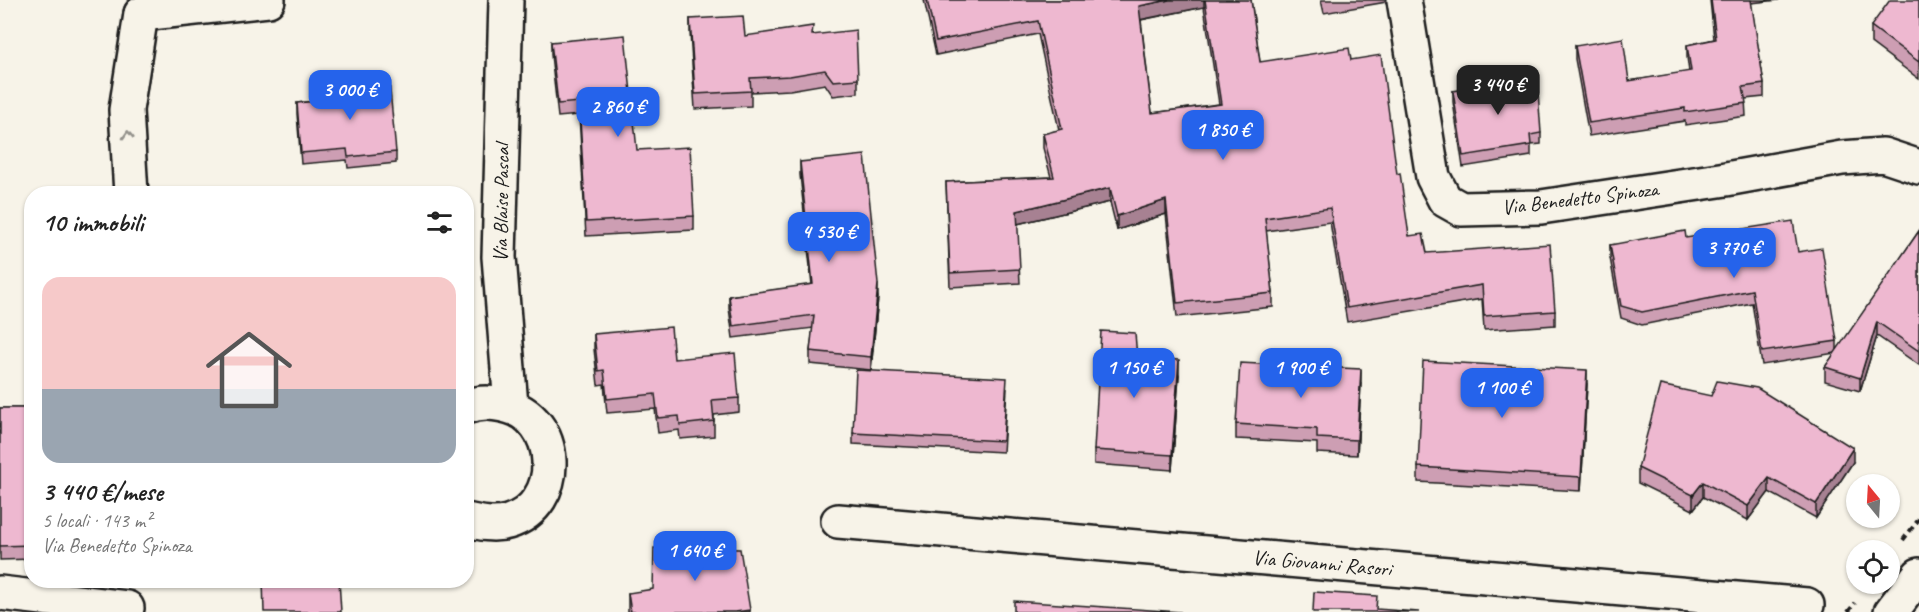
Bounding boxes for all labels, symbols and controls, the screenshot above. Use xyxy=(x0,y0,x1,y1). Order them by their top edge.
pin: 3 440 € xyxy=(1443,65,1553,116)
pin: 3 000 € xyxy=(295,70,405,121)
text: 3 440 € xyxy=(1471,72,1525,97)
text: 3 000 € xyxy=(323,77,377,102)
pin: 2 860 € xyxy=(563,87,673,138)
text: 2 860 € xyxy=(590,94,646,119)
pin: 1 850 € xyxy=(1168,110,1278,161)
text: 1 850 € xyxy=(1196,117,1250,142)
one-way arrow xyxy=(121,131,134,140)
street label: Via Blaise Pascal xyxy=(487,140,515,262)
street label: Via Benedetto Spinoza xyxy=(1500,175,1662,220)
text: 10 immobili xyxy=(42,206,143,239)
icon: filters xyxy=(423,206,456,239)
pin: 4 530 € xyxy=(774,212,884,263)
text: 4 530 € xyxy=(802,219,856,244)
pin: 3 770 € xyxy=(1679,228,1789,279)
text: 3 770 € xyxy=(1707,235,1761,260)
icon: home xyxy=(195,316,303,424)
pin: 1 150 € xyxy=(1079,348,1189,399)
pin: 1 900 € xyxy=(1246,348,1356,399)
text: 1 150 € xyxy=(1107,355,1161,380)
text: 1 900 € xyxy=(1274,355,1328,380)
pin: 1 100 € xyxy=(1447,368,1557,419)
text: 1 100 € xyxy=(1475,375,1529,400)
north arrow xyxy=(1846,474,1900,528)
map controls xyxy=(1846,474,1900,594)
text: 3 440 €/mese xyxy=(42,475,163,508)
text: 5 locali · 143 m² xyxy=(42,508,151,533)
pin: 1 640 € xyxy=(640,531,750,582)
text: Via Benedetto Spinoza xyxy=(42,533,192,558)
text: 1 640 € xyxy=(667,538,723,563)
button: locate xyxy=(1846,540,1900,594)
street label: Via Giovanni Rasori xyxy=(1252,544,1396,582)

